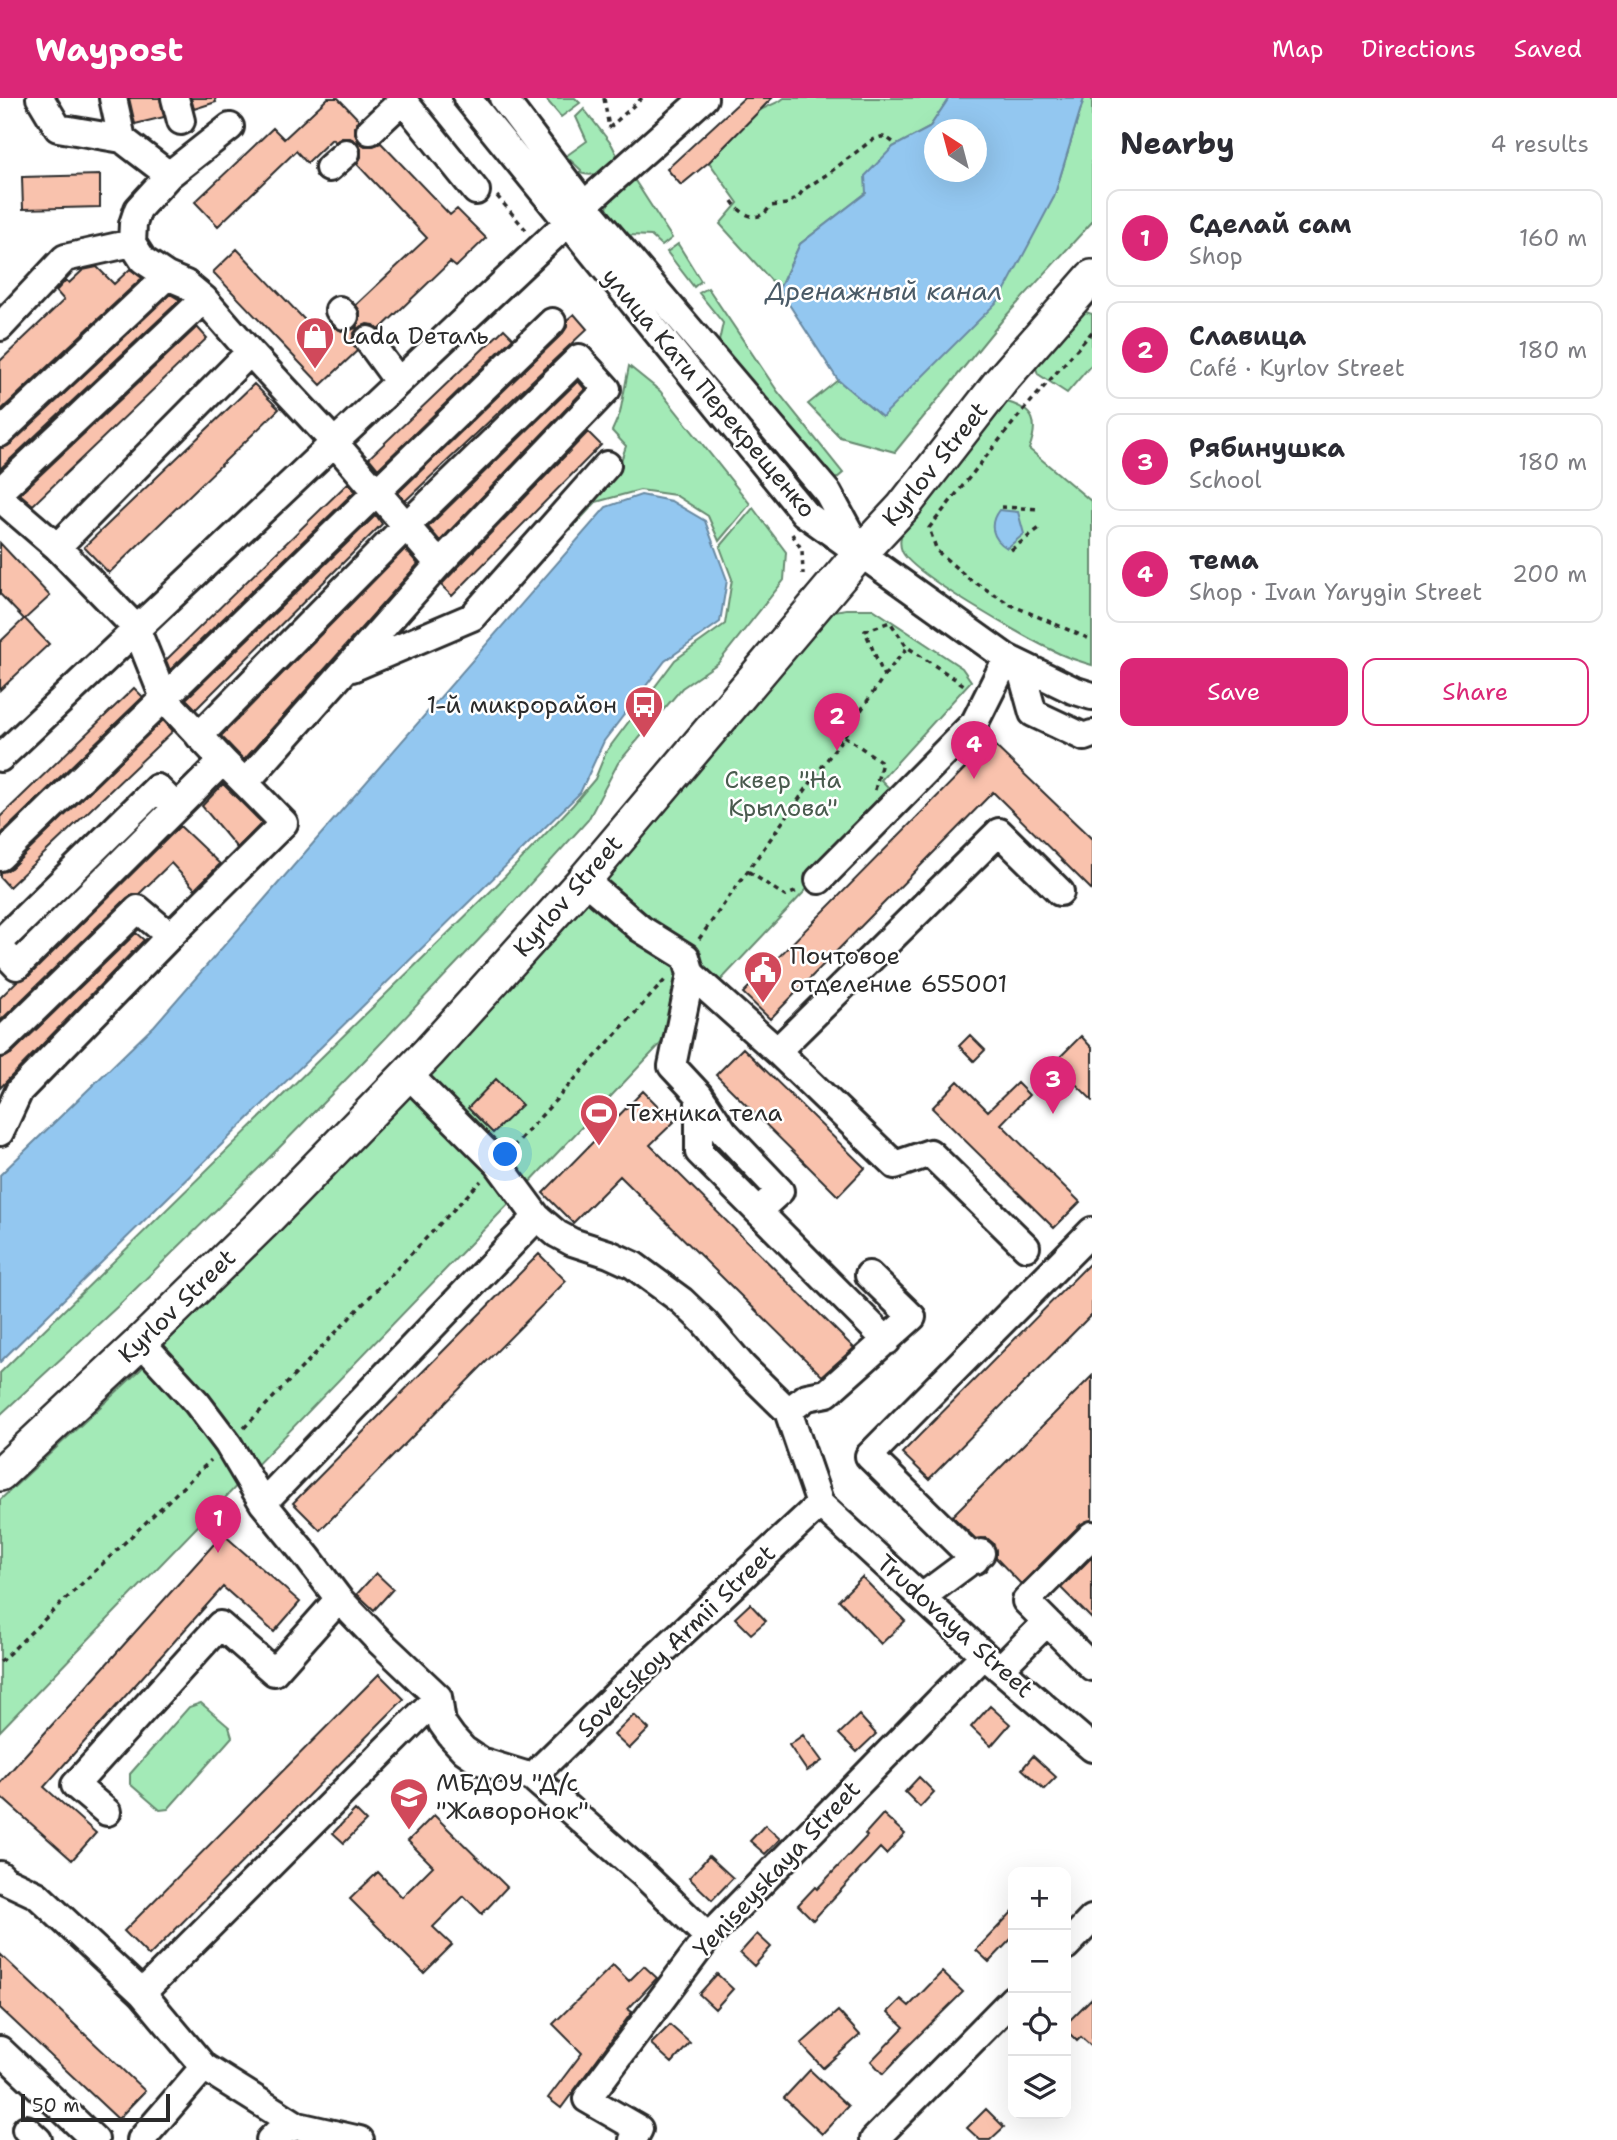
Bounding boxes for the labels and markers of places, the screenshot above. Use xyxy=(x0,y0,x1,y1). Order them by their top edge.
shop icon: Lada Dеталь xyxy=(294,315,336,370)
place label: Lada Dеталь xyxy=(342,320,489,352)
bus stop icon: 1-й микрорайон xyxy=(623,684,665,739)
place label: 1-й микрорайон xyxy=(426,689,617,721)
pin: 2 xyxy=(814,693,860,751)
pin: 4 xyxy=(951,721,997,779)
place label: Почтовое отделение 655001 xyxy=(790,940,1008,1000)
public building icon: Почтовое отделение 655001 xyxy=(742,949,784,1004)
pin: 3 xyxy=(1030,1056,1076,1114)
sports icon: Техника тела xyxy=(578,1092,620,1147)
place label: Техника тела xyxy=(626,1097,782,1129)
pin: 1 xyxy=(195,1495,241,1553)
place label: МБДОУ "Д/с "Жаворонок" xyxy=(436,1767,589,1827)
school or university icon: МБДОУ "Д/с "Жаворонок" xyxy=(388,1776,430,1831)

